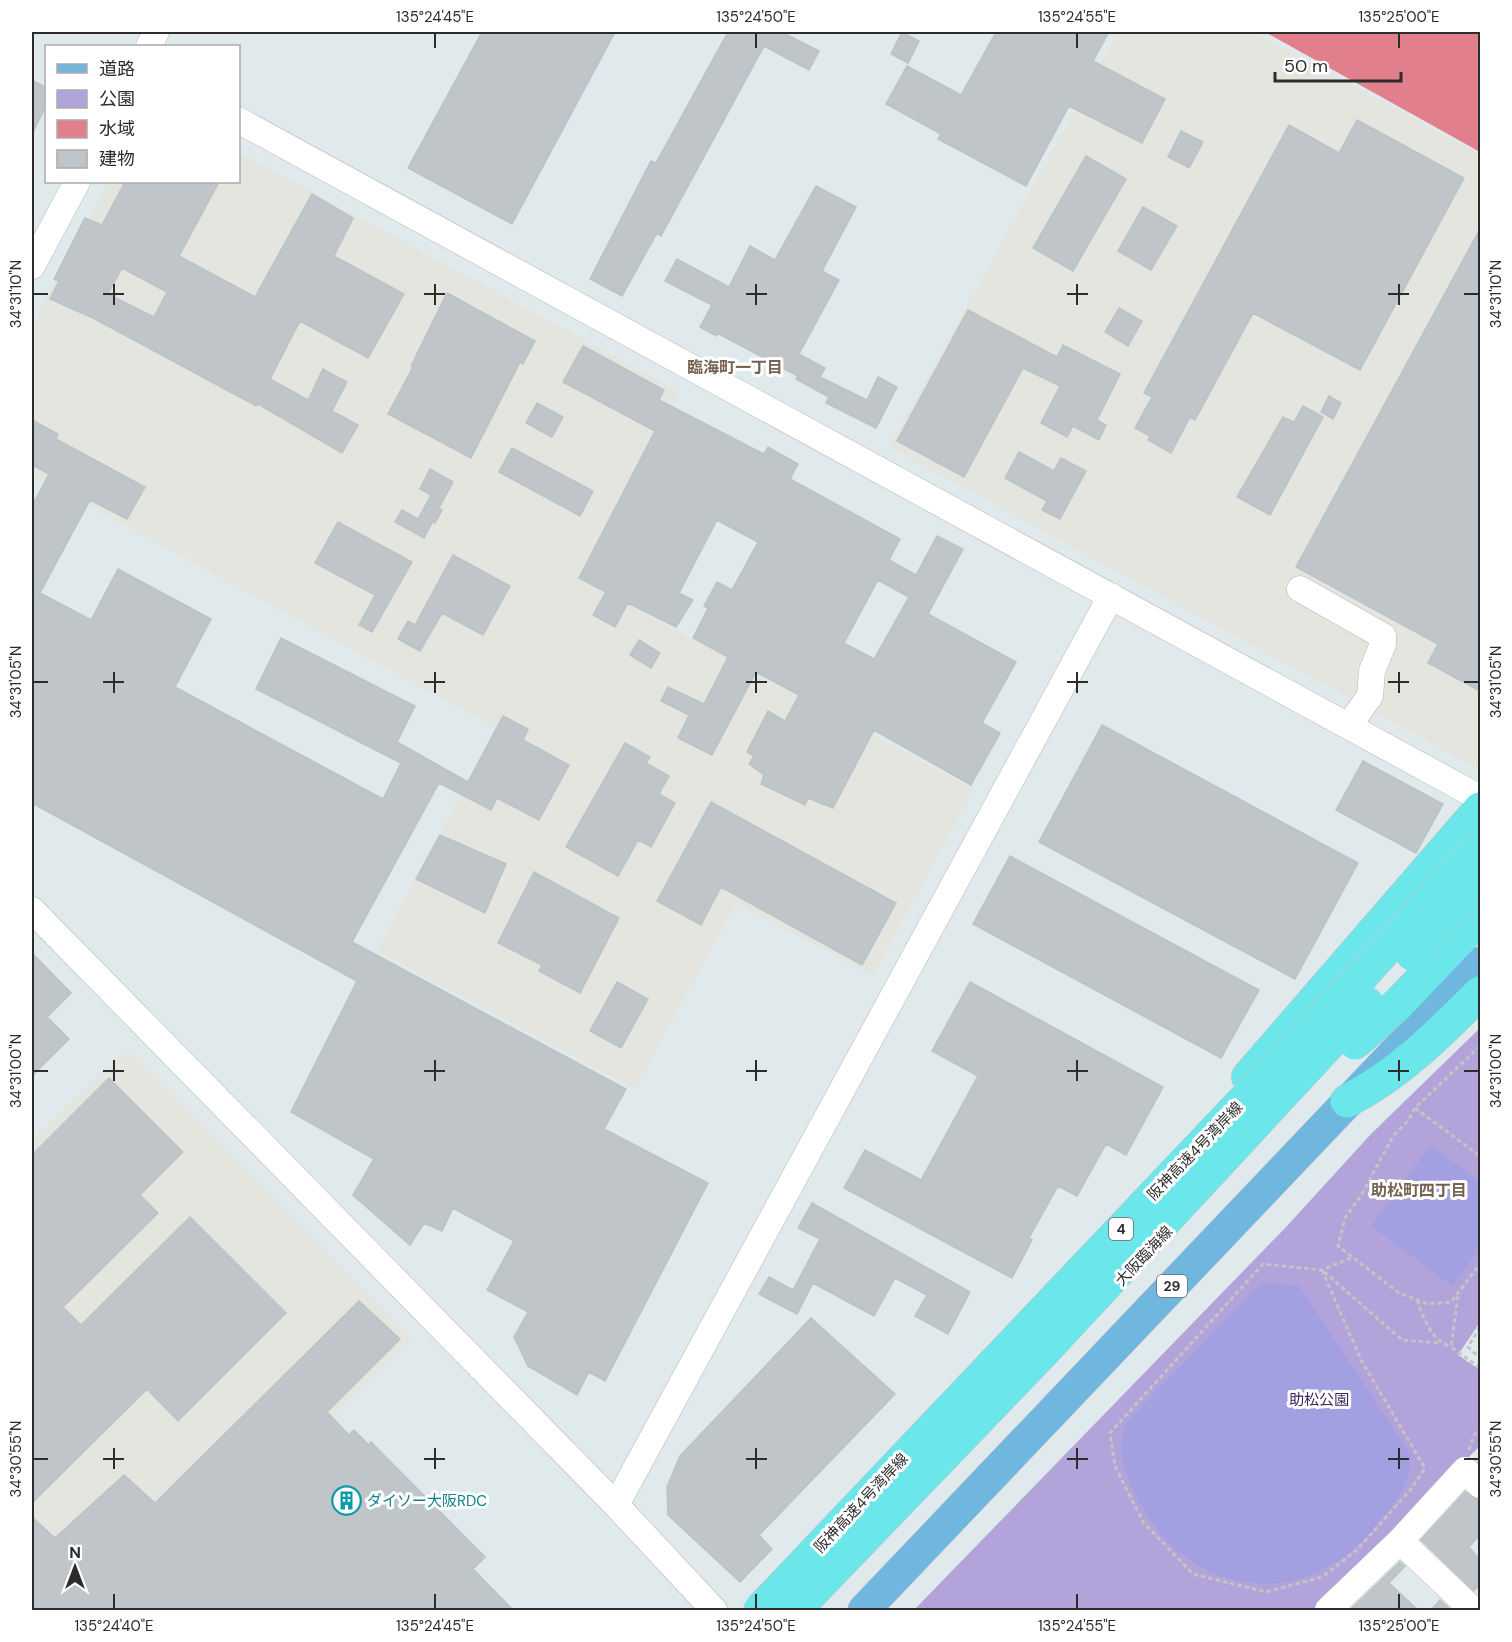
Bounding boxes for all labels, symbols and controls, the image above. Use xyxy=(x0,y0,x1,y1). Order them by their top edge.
text: 135°24'45"E xyxy=(396,7,474,27)
text: 135°24'50"E xyxy=(716,7,796,27)
text: 135°24'55"E xyxy=(1038,7,1116,27)
text: 135°25'00"E xyxy=(1358,7,1440,27)
legend xyxy=(45,45,240,183)
scale bar xyxy=(1275,45,1401,83)
text: 50 m xyxy=(1284,54,1328,78)
text: 道路 xyxy=(99,57,135,81)
text: 公園 xyxy=(99,87,135,111)
text: 水域 xyxy=(99,117,135,141)
text: 建物 xyxy=(99,147,135,171)
text: 34°31'10"N xyxy=(6,260,26,328)
text: 34°31'10"N xyxy=(1486,260,1506,328)
district label: 臨海町一丁目 xyxy=(687,357,783,378)
text: 34°31'05"N xyxy=(6,646,26,718)
text: 34°31'05"N xyxy=(1486,646,1506,718)
text: 34°31'00"N xyxy=(6,1034,26,1108)
text: 34°31'00"N xyxy=(1486,1034,1506,1108)
street label: 阪神高速4号湾岸線 xyxy=(1143,1098,1247,1204)
district label: 助松町四丁目 xyxy=(1371,1180,1467,1201)
road number: 4 xyxy=(1109,1218,1133,1240)
street label: 大阪臨海線 xyxy=(1111,1222,1177,1290)
road number: 29 xyxy=(1157,1275,1187,1297)
park label: 助松公園 xyxy=(1289,1390,1349,1410)
text: 34°30'55"N xyxy=(6,1421,26,1497)
text: 34°30'55"N xyxy=(1486,1421,1506,1497)
street label: 阪神高速4号湾岸線 xyxy=(810,1449,912,1557)
building icon: ダイソー大阪RDC xyxy=(330,1485,362,1517)
place label: ダイソー大阪RDC xyxy=(367,1491,487,1511)
north arrow xyxy=(45,1537,105,1597)
text: N xyxy=(69,1542,81,1563)
text: 135°24'40"E xyxy=(74,1616,154,1636)
text: 135°24'45"E xyxy=(396,1616,474,1636)
text: 135°24'50"E xyxy=(716,1616,796,1636)
text: 135°24'55"E xyxy=(1038,1616,1116,1636)
text: 135°25'00"E xyxy=(1358,1616,1440,1636)

